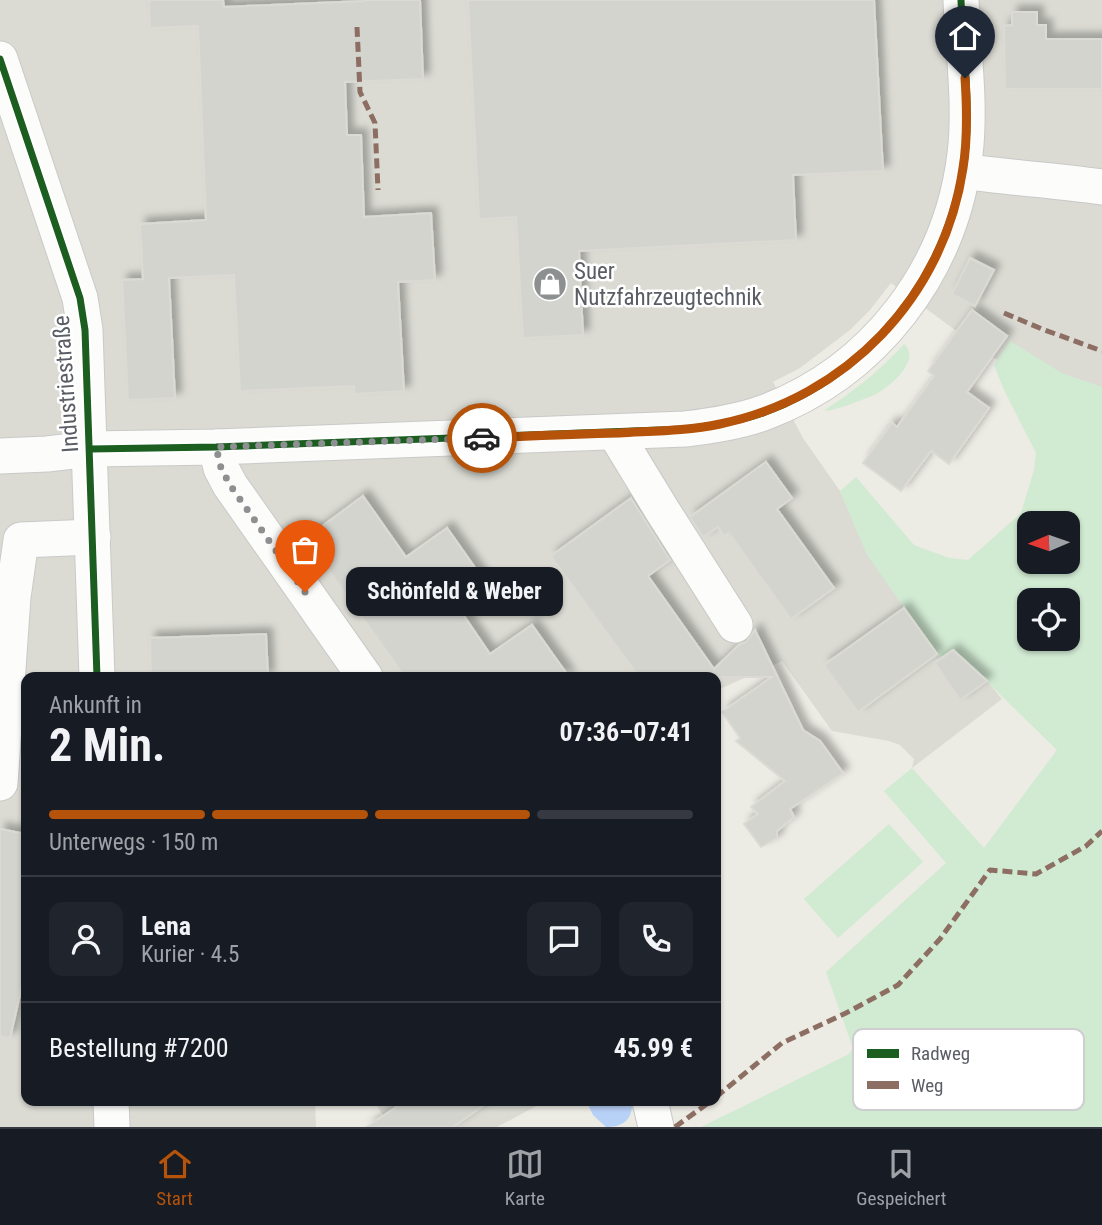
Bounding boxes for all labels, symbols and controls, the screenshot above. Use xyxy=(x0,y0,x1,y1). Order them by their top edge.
pin xyxy=(935,6,995,78)
icon: home xyxy=(946,17,984,55)
place label: Suer Nutzfahrzeugtechnik xyxy=(574,258,763,311)
shop icon: Suer Nutzfahrzeugtechnik xyxy=(531,265,569,303)
street label: Industriestraße xyxy=(48,314,84,454)
courier xyxy=(447,403,517,473)
icon: car xyxy=(463,419,501,457)
north arrow xyxy=(1017,511,1080,574)
map controls xyxy=(1017,511,1080,651)
pin xyxy=(275,520,335,592)
icon: bag xyxy=(286,531,324,569)
callout: Schönfeld & Weber xyxy=(347,568,564,616)
text: Schönfeld & Weber xyxy=(367,578,542,605)
button: locate xyxy=(1017,588,1080,651)
text: Ankunft in xyxy=(49,692,142,719)
text: 07:36–07:41 xyxy=(559,717,693,747)
text: 2 Min. xyxy=(49,718,165,772)
text: Unterwegs · 150 m xyxy=(49,829,218,856)
button: person xyxy=(49,902,123,976)
button: chat xyxy=(527,902,601,976)
button: phone xyxy=(619,902,693,976)
text: Lena xyxy=(141,911,191,941)
text: Kurier · 4.5 xyxy=(141,941,239,968)
legend xyxy=(853,1029,1084,1110)
text: Bestellung #7200 xyxy=(49,1033,229,1063)
text: 45.99 € xyxy=(614,1033,693,1063)
text: Radweg xyxy=(911,1042,970,1065)
text: Weg xyxy=(911,1074,943,1097)
tab: Start xyxy=(156,1145,194,1210)
tab: Karte xyxy=(505,1145,545,1210)
tab: Gespeichert xyxy=(856,1145,946,1210)

